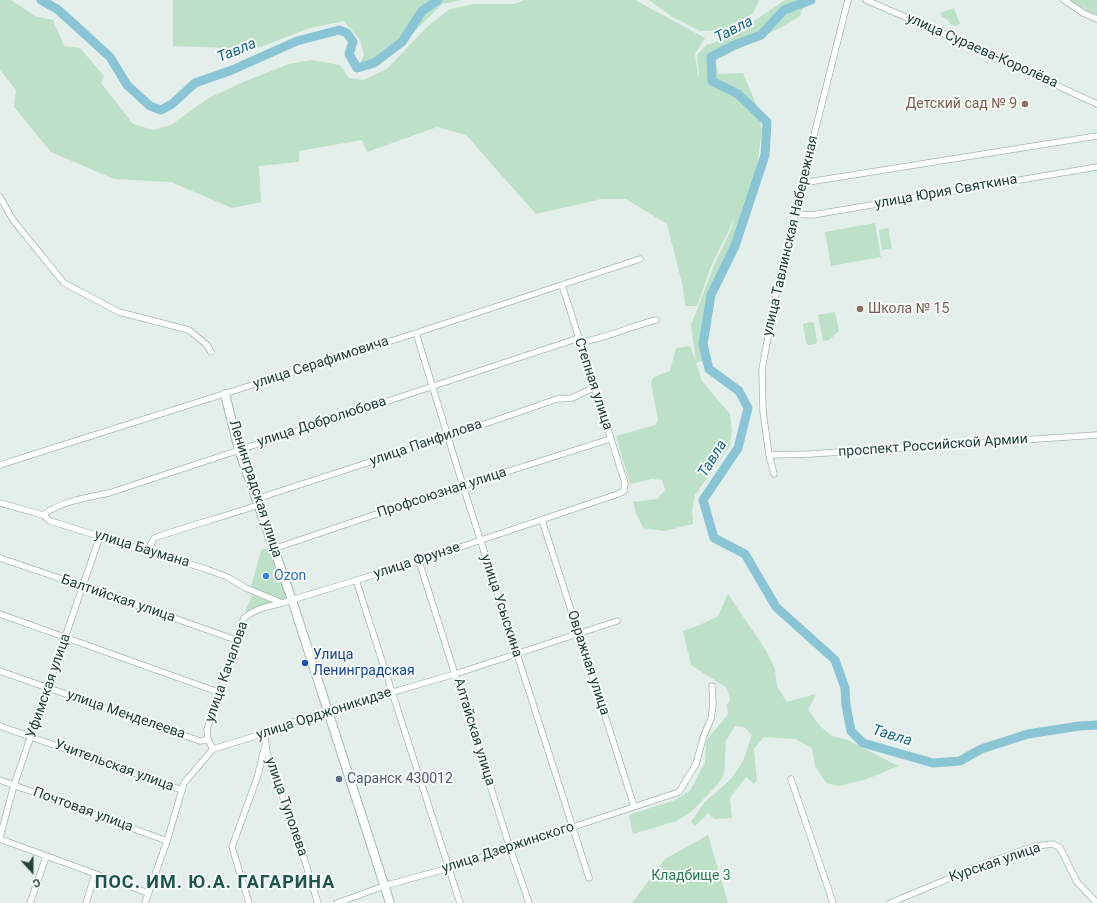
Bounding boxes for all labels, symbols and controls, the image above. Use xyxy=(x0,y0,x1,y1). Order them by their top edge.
street label: улица Сураева-Королёва xyxy=(904,10,1060,92)
water label: Тавла xyxy=(712,13,756,47)
water label: Тавла xyxy=(215,35,259,67)
place label: Детский сад № 9 xyxy=(906,96,1017,112)
marker: Детский сад № 9 xyxy=(1020,99,1030,109)
street label: улица Тавлинская Набережная xyxy=(760,134,822,338)
street label: улица Юрия Святкина xyxy=(873,171,1019,213)
place label: Школа № 15 xyxy=(868,301,949,317)
marker: Школа № 15 xyxy=(855,304,865,314)
street label: улица Серафимовича xyxy=(251,333,391,393)
street label: Степная улица xyxy=(570,336,616,432)
street label: улица Добролюбова xyxy=(255,393,389,451)
street label: улица Панфилова xyxy=(368,416,484,470)
street label: Ленинградская улица xyxy=(225,418,285,560)
street label: проспект Российской Армии xyxy=(838,431,1028,461)
water label: Тавла xyxy=(695,437,731,481)
street label: Профсоюзная улица xyxy=(375,464,509,522)
street label: улица Баумана xyxy=(92,527,192,571)
street label: улица Фрунзе xyxy=(372,539,462,583)
street label: улица Усыскина xyxy=(476,552,526,660)
place label: Ozon xyxy=(274,568,306,584)
marker: Ozon xyxy=(261,571,271,581)
street label: Балтийская улица xyxy=(59,572,177,626)
street label: Овражная улица xyxy=(563,609,613,717)
street label: улица Качалова xyxy=(202,619,252,725)
street label: Уфимская улица xyxy=(23,632,75,740)
place label: Улица Ленинградская xyxy=(313,647,415,680)
marker: Улица Ленинградская xyxy=(300,658,310,668)
street label: Алтайская улица xyxy=(450,676,498,788)
street label: улица Орджоникидзе xyxy=(254,684,394,744)
street label: улица Менделеева xyxy=(65,687,187,743)
water label: Тавла xyxy=(870,721,914,751)
street label: Учительская улица xyxy=(52,737,176,795)
street label: улица Туполева xyxy=(261,755,311,859)
place label: Саранск 430012 xyxy=(347,771,453,787)
marker: Саранск 430012 xyxy=(334,774,344,784)
street label: Почтовая улица xyxy=(31,784,135,836)
street label: улица Дзержинского xyxy=(440,819,576,877)
street label: Курская улица xyxy=(947,840,1043,886)
north arrow xyxy=(12,851,52,891)
park label: Кладбище 3 xyxy=(651,868,731,884)
district label: ПОС. ИМ. Ю.А. ГАГАРИНА xyxy=(95,872,335,894)
text: С xyxy=(31,875,42,890)

